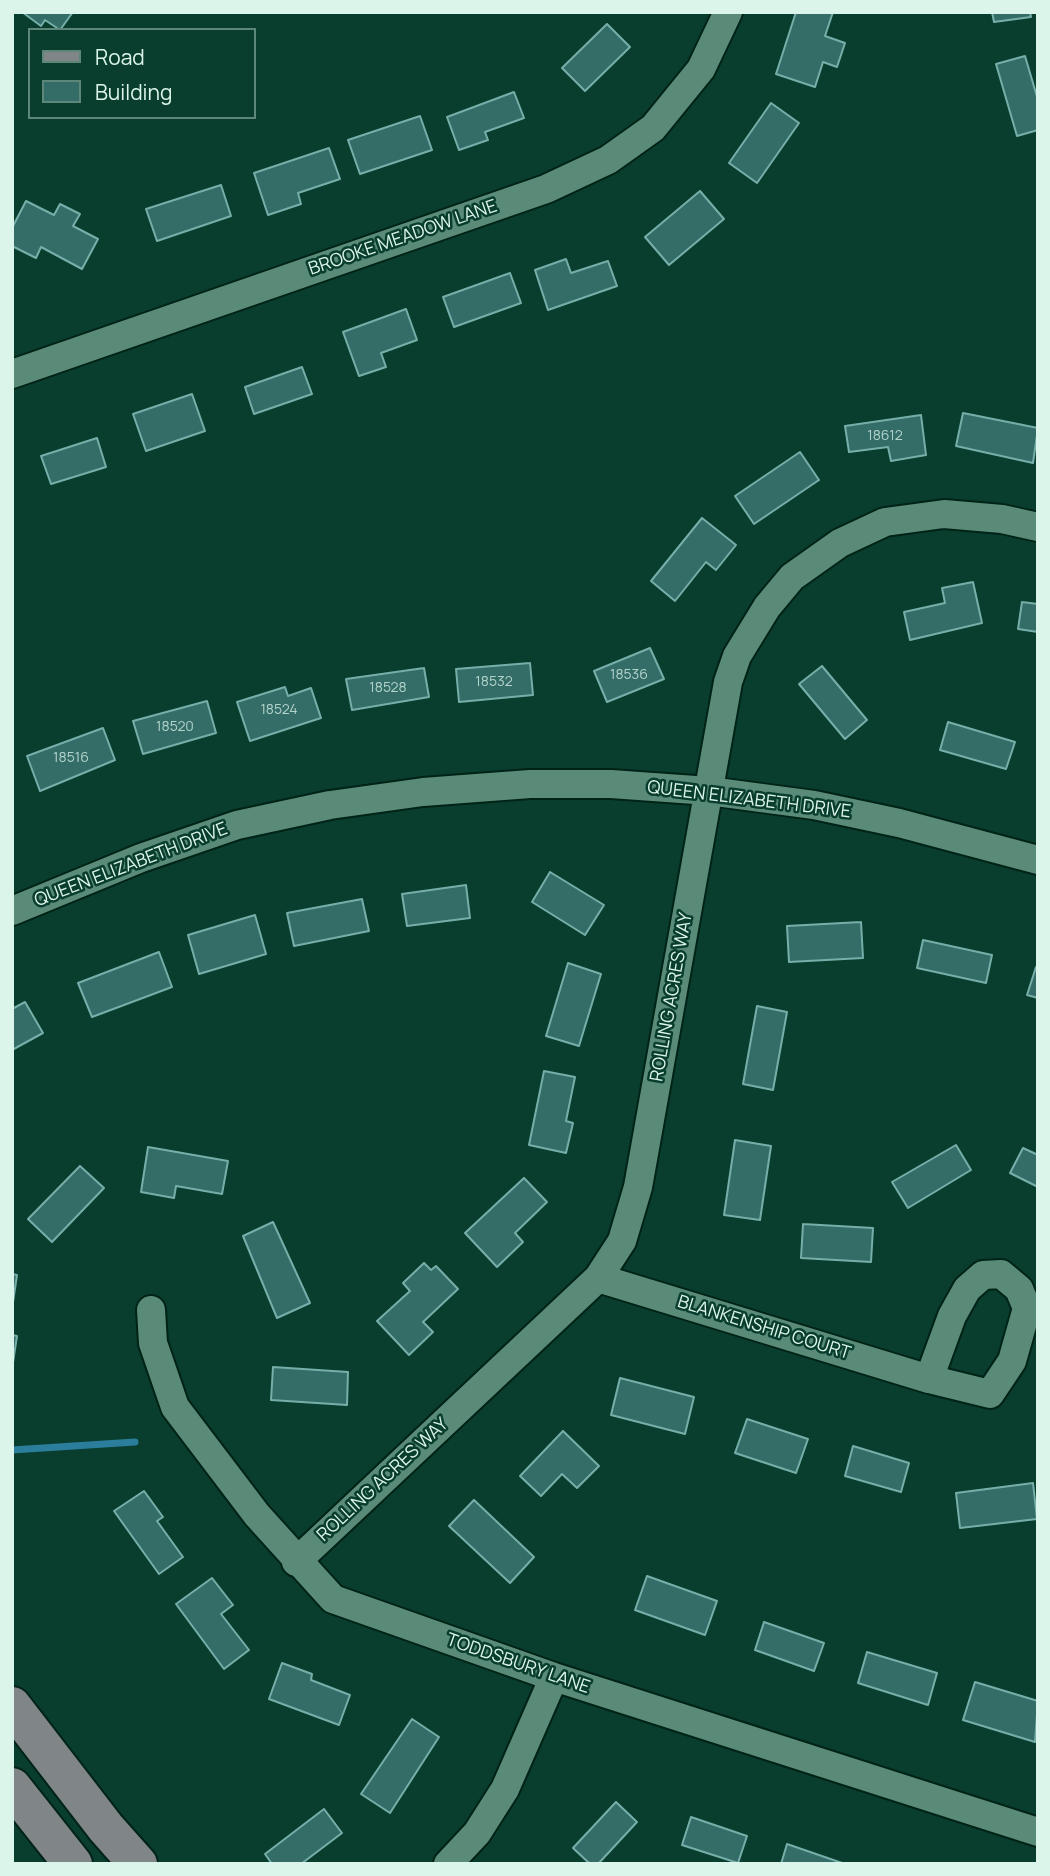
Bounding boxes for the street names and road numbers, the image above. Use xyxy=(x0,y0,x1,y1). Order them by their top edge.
street label: BROOKE MEADOW LANE xyxy=(306,196,500,280)
street label: QUEEN ELIZABETH DRIVE xyxy=(646,777,852,823)
street label: QUEEN ELIZABETH DRIVE xyxy=(31,818,231,912)
street label: ROLLING ACRES WAY xyxy=(646,911,698,1083)
street label: BLANKENSHIP COURT xyxy=(675,1291,853,1365)
street label: ROLLING ACRES WAY xyxy=(313,1414,453,1546)
street label: TODDSBURY LANE xyxy=(443,1629,593,1699)

